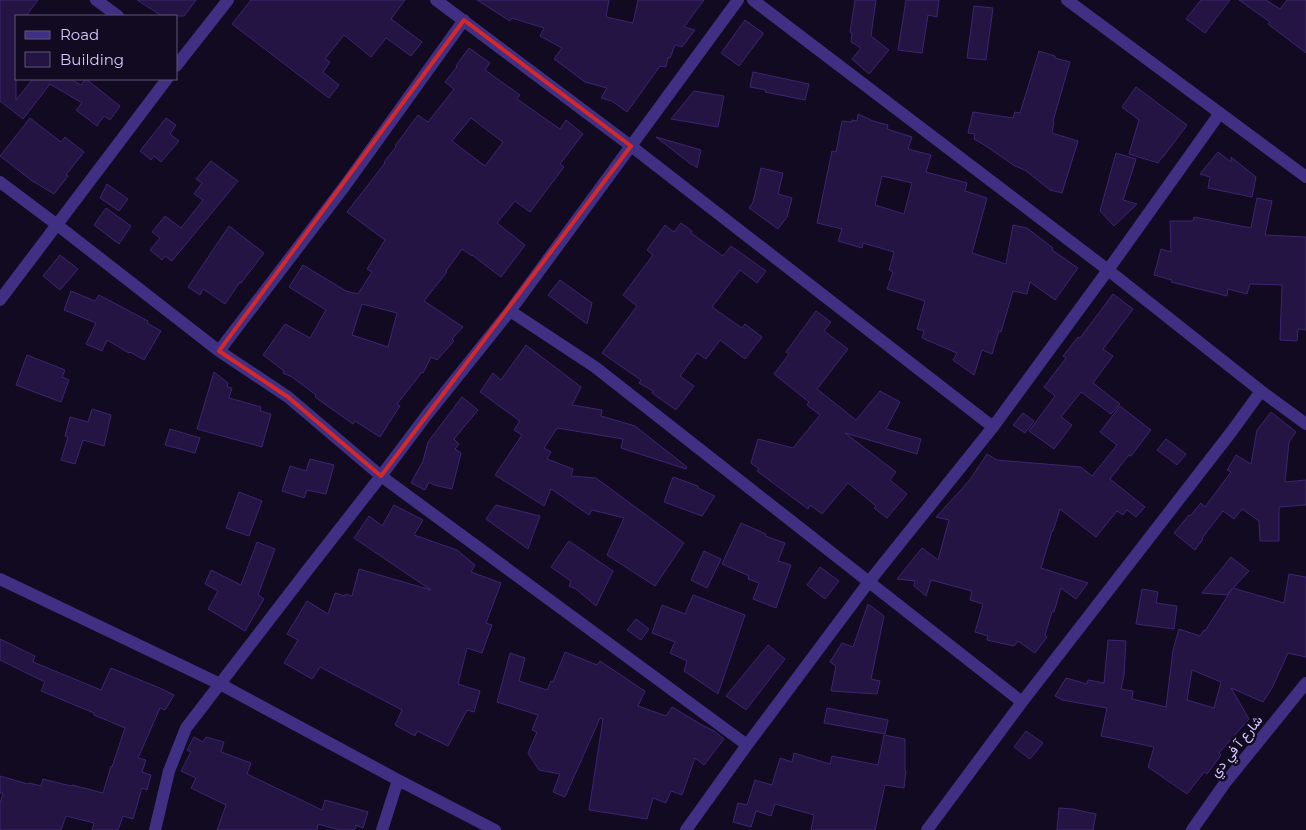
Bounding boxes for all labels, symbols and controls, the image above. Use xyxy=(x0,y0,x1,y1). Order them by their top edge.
legend xyxy=(15,15,178,80)
text: Road xyxy=(60,25,99,44)
text: Building xyxy=(60,50,124,69)
street label: شارع آ في دي xyxy=(1206,711,1269,782)

